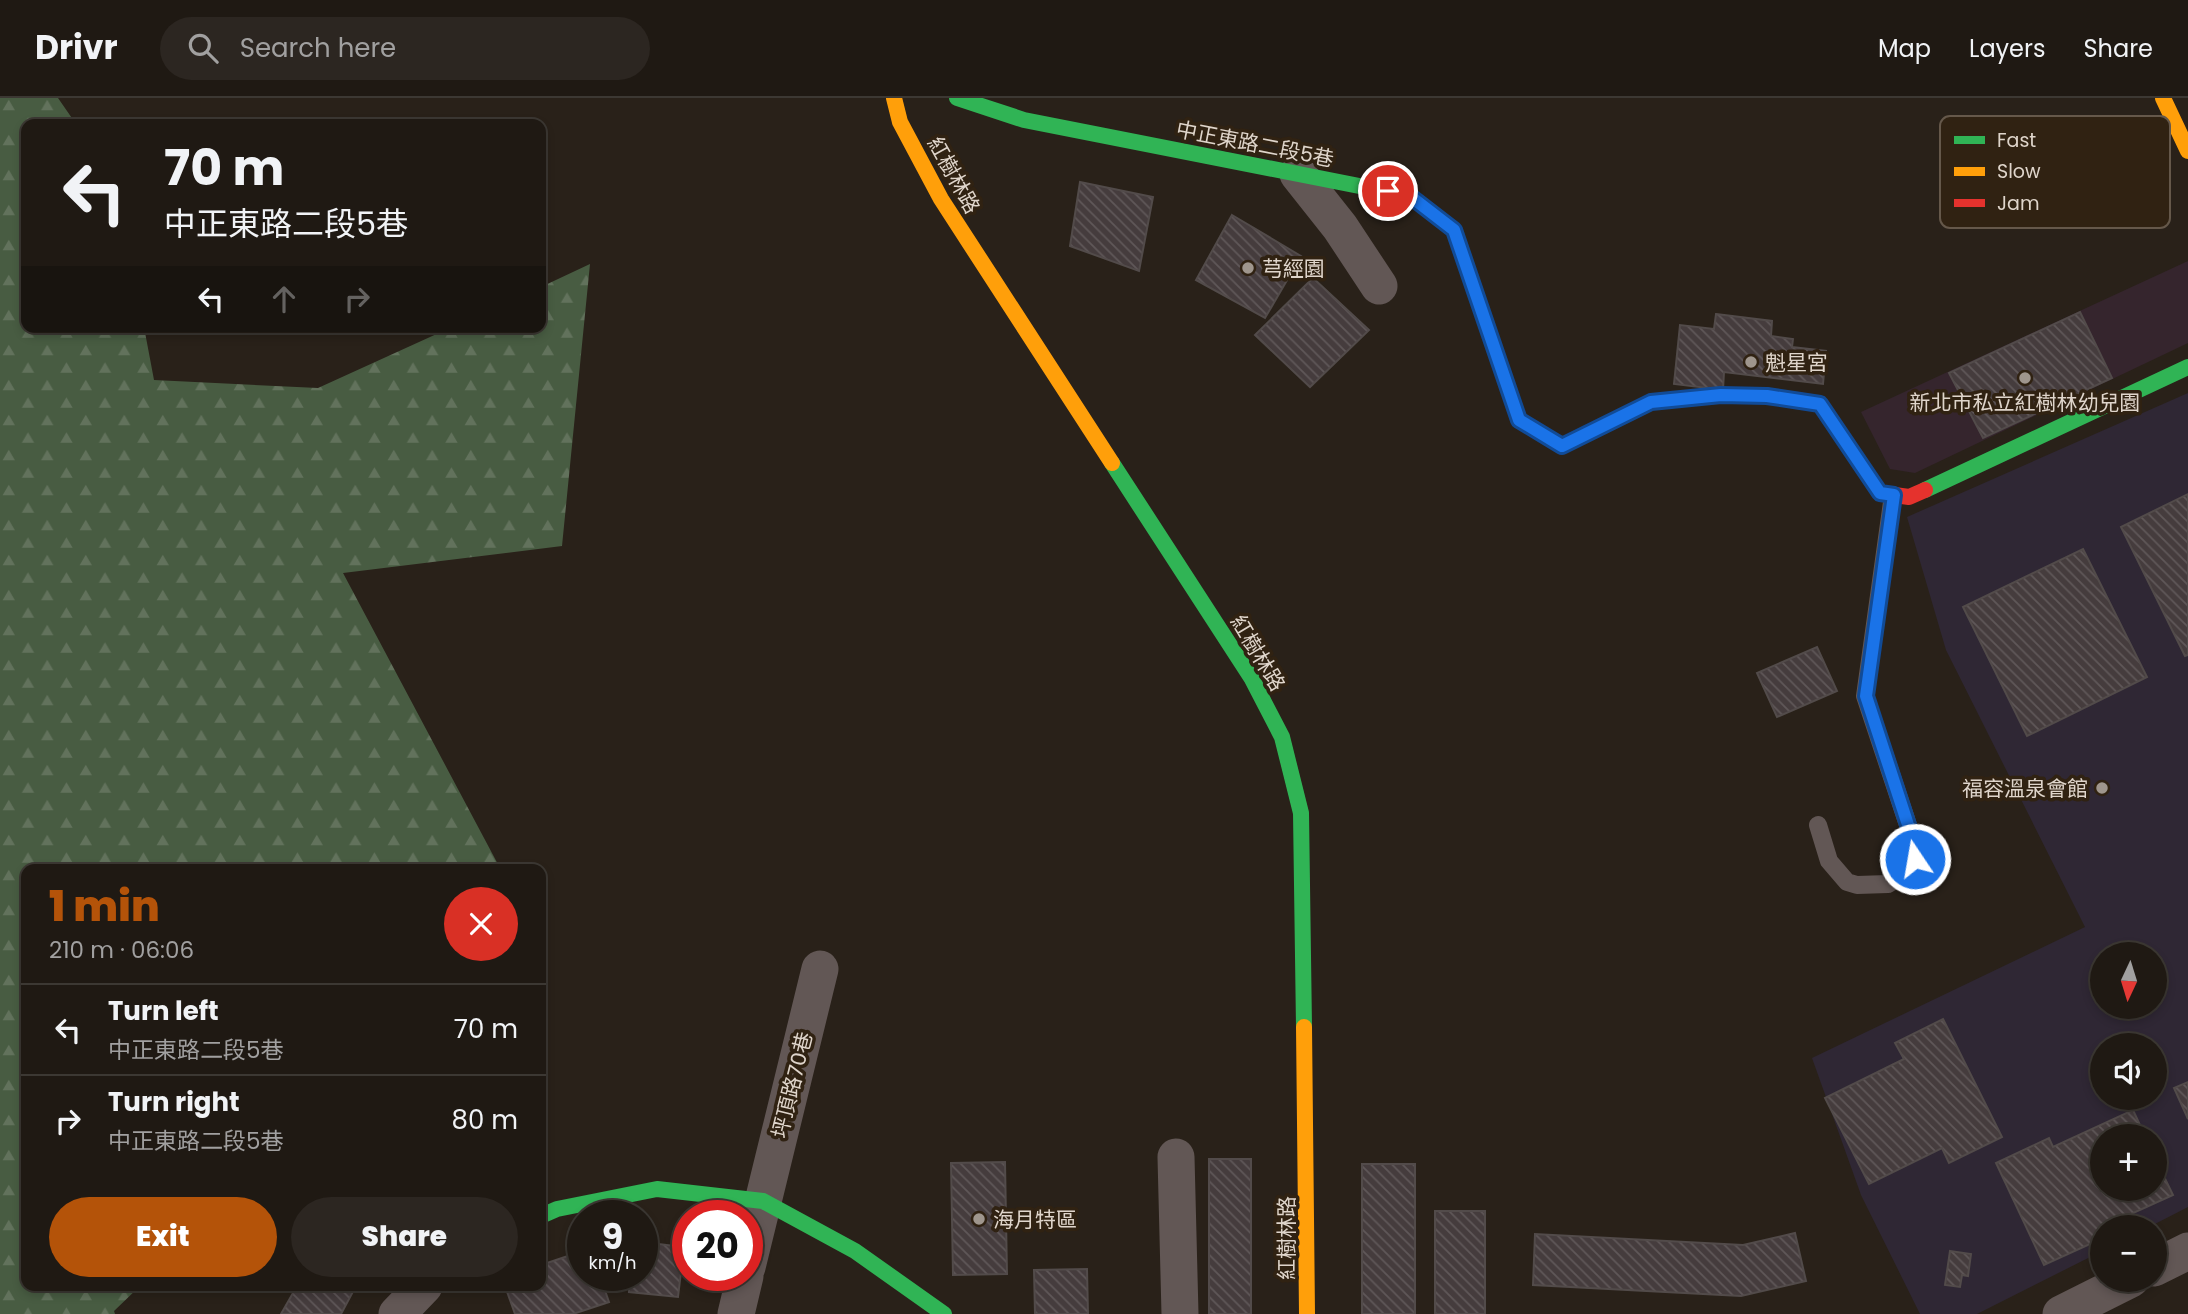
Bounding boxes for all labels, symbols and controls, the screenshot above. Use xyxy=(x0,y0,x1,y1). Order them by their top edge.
search box xyxy=(160,17,650,80)
text: Drivr xyxy=(35,24,118,71)
icon: search xyxy=(184,29,222,67)
text: Search here xyxy=(240,30,396,66)
text: Map xyxy=(1878,32,1931,65)
text: Layers xyxy=(1969,32,2045,65)
text: Share xyxy=(2083,32,2153,65)
street label: 中正東路二段5巷 xyxy=(1174,114,1336,174)
legend xyxy=(1940,116,2170,228)
text: Fast xyxy=(1997,127,2036,154)
street label: 紅樹林路 xyxy=(921,131,987,219)
text: 70 m xyxy=(164,134,284,202)
icon: left xyxy=(49,147,140,238)
text: Slow xyxy=(1997,158,2041,185)
pin xyxy=(1358,161,1418,221)
icon: arrive xyxy=(1369,172,1407,210)
text: Jam xyxy=(1997,190,2039,217)
text: 中正東路二段5巷 xyxy=(164,201,408,246)
place label: 芎經園 xyxy=(1262,254,1325,283)
marker: 芎經園 xyxy=(1240,260,1256,276)
icon: left xyxy=(192,280,230,318)
icon: ahead xyxy=(265,280,303,318)
icon: right xyxy=(338,280,376,318)
place label: 魁星宮 xyxy=(1765,348,1828,377)
marker: 魁星宮 xyxy=(1743,354,1759,370)
marker: 新北市私立紅樹林幼兒園 xyxy=(2017,370,2033,386)
place label: 新北市私立紅樹林幼兒園 xyxy=(1910,388,2141,417)
street label: 紅樹林路 xyxy=(1224,610,1292,696)
place label: 福容溫泉會館 xyxy=(1962,774,2088,803)
marker: 福容溫泉會館 xyxy=(2094,780,2110,796)
position arrow xyxy=(1878,822,1952,896)
text: 1 min xyxy=(49,877,160,936)
button: close xyxy=(444,887,518,961)
text: 210 m · 06:06 xyxy=(49,934,194,966)
north arrow xyxy=(2090,942,2166,1018)
map controls xyxy=(2090,942,2167,1292)
text: Turn left xyxy=(108,993,219,1029)
icon: left xyxy=(49,1011,87,1049)
text: 70 m xyxy=(454,1011,518,1047)
street label: 坪頂路70巷 xyxy=(765,1029,819,1141)
button: sound xyxy=(2090,1033,2167,1110)
text: 中正東路二段5巷 xyxy=(108,1034,283,1066)
text: Turn right xyxy=(108,1084,240,1120)
icon: right xyxy=(49,1102,87,1140)
text: 80 m xyxy=(452,1102,518,1138)
button: + xyxy=(2090,1124,2167,1201)
text: 中正東路二段5巷 xyxy=(108,1125,283,1157)
street label: 紅樹林路 xyxy=(1272,1196,1301,1280)
button: Exit xyxy=(49,1197,277,1277)
button: Share xyxy=(291,1197,518,1277)
speed limit sign: 20 xyxy=(672,1200,763,1291)
place label: 海月特區 xyxy=(993,1205,1077,1234)
marker: 海月特區 xyxy=(971,1211,987,1227)
text: 9 xyxy=(602,1212,623,1261)
button: − xyxy=(2090,1215,2167,1292)
text: km/h xyxy=(589,1250,636,1275)

